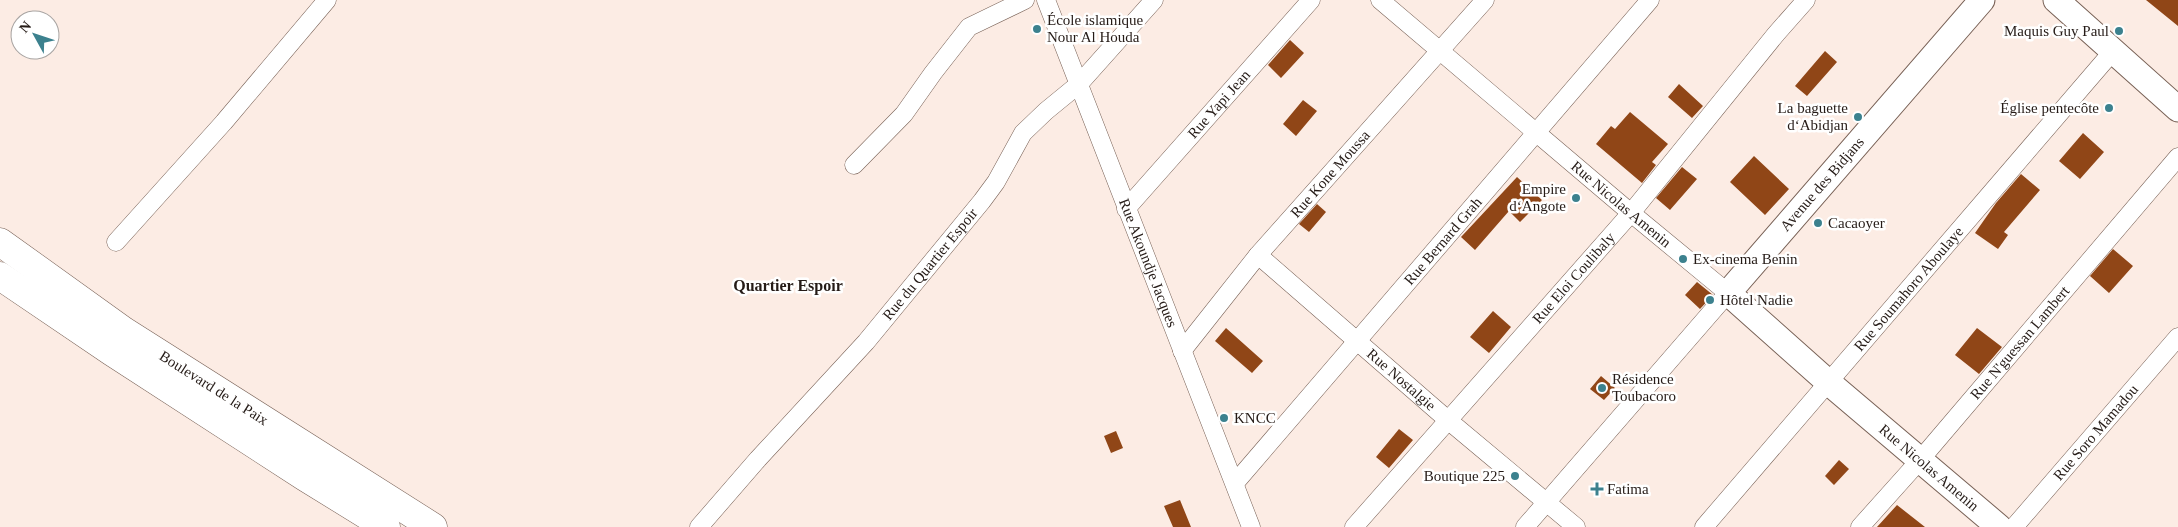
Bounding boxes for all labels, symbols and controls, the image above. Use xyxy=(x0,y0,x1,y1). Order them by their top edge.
north arrow xyxy=(10,10,60,60)
place label: École islamique Nour Al Houda xyxy=(1047,12,1144,45)
text: N xyxy=(16,18,34,36)
marker: École islamique Nour Al Houda xyxy=(1031,23,1043,35)
place label: Maquis Guy Paul xyxy=(2004,23,2109,39)
marker: Maquis Guy Paul xyxy=(2113,25,2125,37)
street label: Rue Yapi Jean xyxy=(1184,66,1253,141)
place label: La baguette d‘Abidjan xyxy=(1778,100,1848,133)
place label: Église pentecôte xyxy=(2000,100,2099,116)
marker: Église pentecôte xyxy=(2103,102,2115,114)
marker: La baguette d‘Abidjan xyxy=(1852,111,1864,123)
street label: Rue Kone Moussa xyxy=(1287,127,1373,221)
street label: Avenue des Bidjans xyxy=(1777,134,1867,234)
street label: Rue Nicolas Amenin xyxy=(1568,158,1675,251)
place label: Empire d‘Angote xyxy=(1509,181,1566,214)
marker: Empire d‘Angote xyxy=(1570,192,1582,204)
street label: Rue Bernard Grah xyxy=(1401,194,1485,288)
street label: Rue Akoundje Jacques xyxy=(1116,196,1181,330)
street label: Rue du Quartier Espoir xyxy=(879,205,981,323)
place label: Cacaoyer xyxy=(1828,215,1885,231)
marker: Cacaoyer xyxy=(1812,217,1824,229)
street label: Rue Soumahoro Aboulaye xyxy=(1851,223,1967,354)
street label: Rue Eloi Coulibaly xyxy=(1529,229,1618,327)
place label: Ex-cinema Benin xyxy=(1693,251,1798,267)
marker: Ex-cinema Benin xyxy=(1677,253,1689,265)
district label: Quartier Espoir xyxy=(733,277,843,295)
street label: Rue N'guessan Lambert xyxy=(1967,282,2073,403)
place label: Hôtel Nadie xyxy=(1720,292,1793,308)
marker: Hôtel Nadie xyxy=(1704,294,1716,306)
street label: Rue Nostalgie xyxy=(1364,346,1439,414)
street label: Boulevard de la Paix xyxy=(157,348,272,429)
place label: Résidence Toubacoro xyxy=(1612,371,1676,404)
street label: Rue Soro Mamadou xyxy=(2050,381,2142,483)
marker: Résidence Toubacoro xyxy=(1596,382,1608,394)
place label: KNCC xyxy=(1234,410,1276,426)
marker: KNCC xyxy=(1218,412,1230,424)
street label: Rue Nicolas Amenin xyxy=(1876,421,1982,514)
place label: Boutique 225 xyxy=(1424,468,1505,484)
marker: Boutique 225 xyxy=(1509,470,1521,482)
place label: Fatima xyxy=(1607,481,1649,497)
marker: Fatima xyxy=(1591,483,1603,495)

